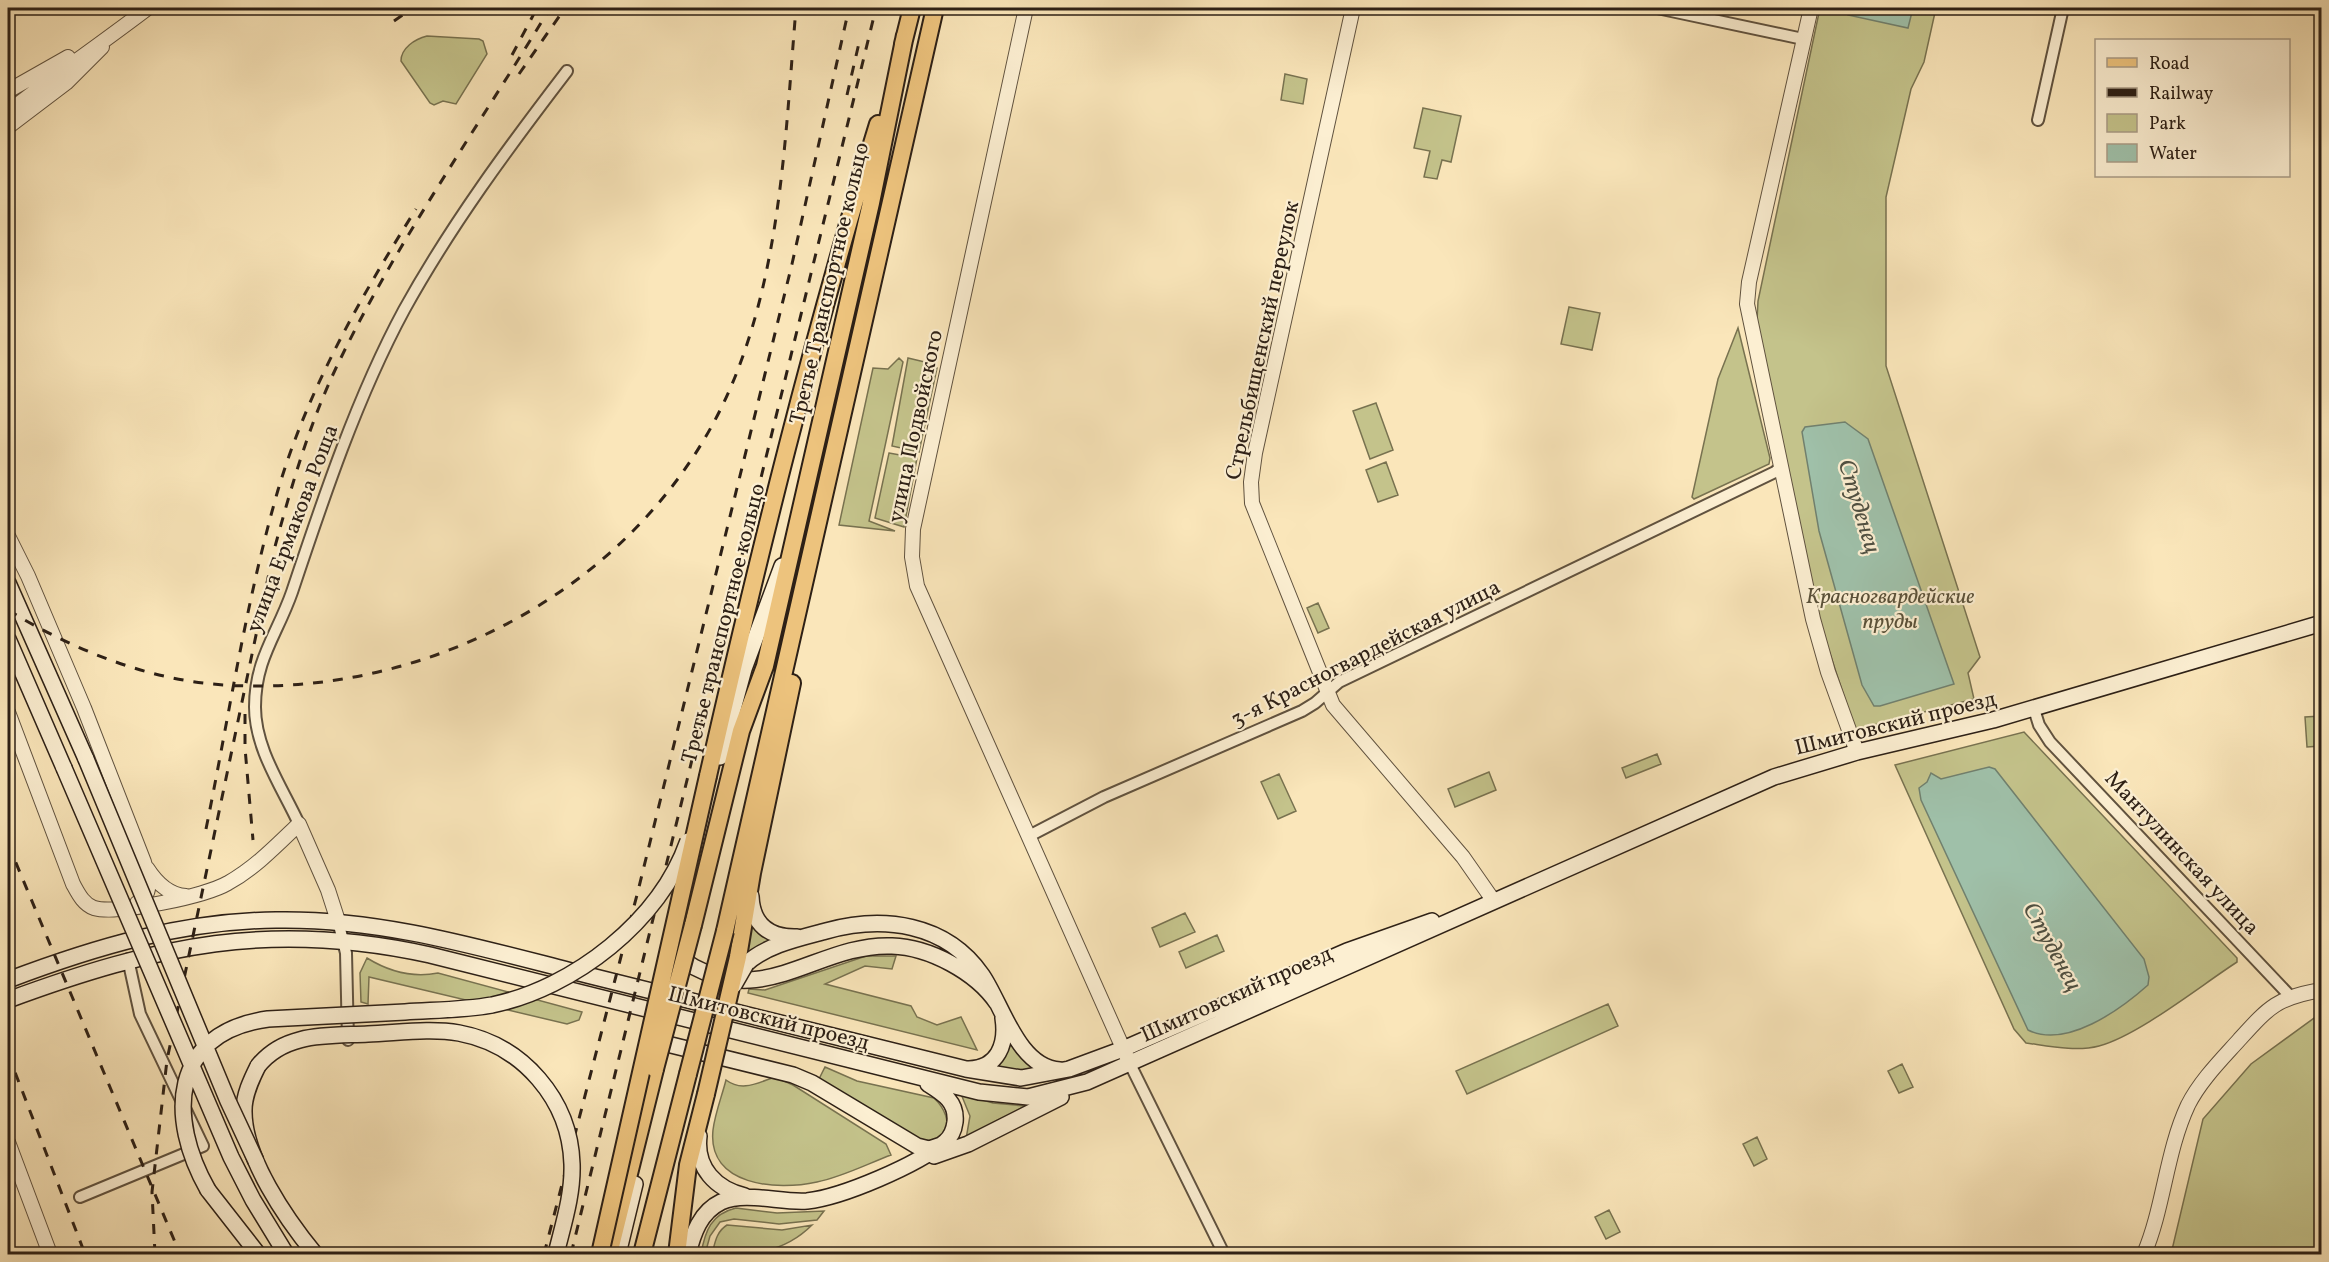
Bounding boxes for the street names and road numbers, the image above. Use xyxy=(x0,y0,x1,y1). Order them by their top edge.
street label: Третье Транспортное кольцо xyxy=(783,139,878,428)
street label: Стрельбищенский переулок xyxy=(1219,198,1308,483)
street label: улица Подвойского xyxy=(881,327,952,526)
street label: улица Ермакова Роща xyxy=(239,420,347,638)
street label: Третье транспортное кольцо xyxy=(675,480,774,767)
street label: 3-я Красногвардейская улица xyxy=(1226,573,1506,736)
street label: Шмитовский проезд xyxy=(1792,684,2000,764)
street label: Мантулинская улица xyxy=(2097,765,2266,943)
street label: Шмитовский проезд xyxy=(1136,939,1338,1051)
street label: Шмитовский проезд xyxy=(664,979,873,1060)

